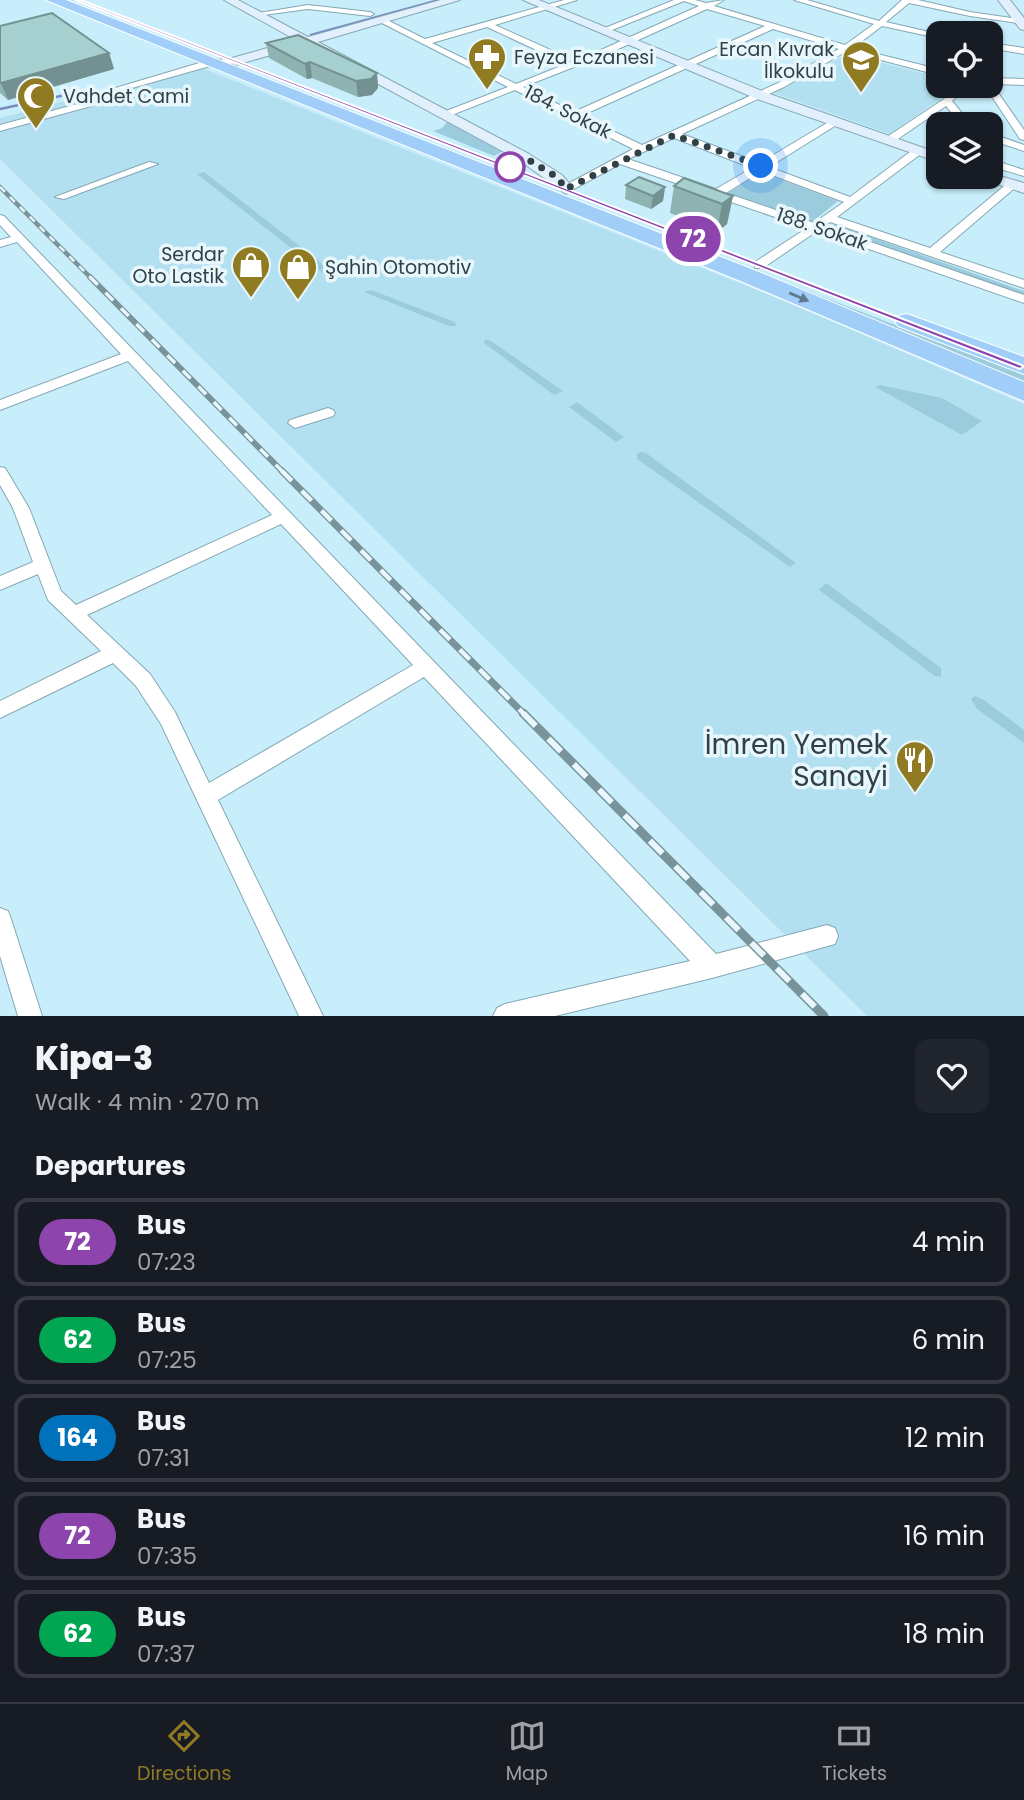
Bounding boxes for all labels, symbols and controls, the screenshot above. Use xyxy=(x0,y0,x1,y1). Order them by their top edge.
map controls xyxy=(926,21,1003,189)
button: locate xyxy=(926,21,1003,98)
pharmacy icon: Feyza Eczanesi xyxy=(466,36,508,91)
place label: Ercan Kıvrak İlkokulu xyxy=(719,36,834,85)
school or university icon: Ercan Kıvrak İlkokulu xyxy=(840,39,882,94)
place label: Feyza Eczanesi xyxy=(514,44,654,71)
mosque icon: Vahdet Cami xyxy=(15,75,57,130)
street label: 184. Sokak xyxy=(520,78,617,146)
place label: Vahdet Cami xyxy=(63,83,189,110)
button: layers xyxy=(926,112,1003,189)
your location xyxy=(743,148,778,183)
unlabelled marker xyxy=(495,152,525,182)
street label: 188. Sokak xyxy=(773,201,871,257)
line badge: 72 xyxy=(662,216,724,262)
text: 72 xyxy=(680,222,706,255)
place label: Serdar Oto Lastik xyxy=(133,241,224,290)
shop icon: Serdar Oto Lastik xyxy=(230,244,272,299)
shop icon: Şahin Otomotiv xyxy=(277,246,319,301)
place label: Şahin Otomotiv xyxy=(325,254,471,281)
one-way arrow xyxy=(789,292,810,303)
place label: İmren Yemek Sanayi xyxy=(705,725,889,796)
restaurant icon: İmren Yemek Sanayi xyxy=(894,739,936,794)
text: Kipa-3 xyxy=(35,1035,153,1082)
button: heart xyxy=(915,1039,989,1113)
text: Walk · 4 min · 270 m xyxy=(35,1086,260,1118)
text: Departures xyxy=(35,1148,186,1184)
text: Bus xyxy=(137,1207,186,1243)
text: 4 min xyxy=(912,1224,985,1260)
text: 72 xyxy=(64,1225,91,1258)
text: 07:23 xyxy=(137,1246,196,1278)
text: Bus xyxy=(137,1305,186,1341)
text: 6 min xyxy=(912,1322,985,1358)
text: 62 xyxy=(63,1323,92,1356)
text: 07:25 xyxy=(137,1344,197,1376)
text: Bus xyxy=(137,1403,186,1439)
text: 12 min xyxy=(905,1420,985,1456)
text: 164 xyxy=(57,1421,98,1454)
text: 07:31 xyxy=(137,1442,190,1474)
text: Bus xyxy=(137,1501,186,1537)
text: 16 min xyxy=(903,1518,985,1554)
text: 72 xyxy=(64,1519,91,1552)
text: 07:35 xyxy=(137,1540,197,1572)
text: Bus xyxy=(137,1599,186,1635)
text: 18 min xyxy=(904,1616,985,1652)
text: 62 xyxy=(63,1617,92,1650)
text: 07:37 xyxy=(137,1638,195,1670)
tab: Directions xyxy=(137,1717,231,1788)
tab: Map xyxy=(506,1717,548,1788)
tab: Tickets xyxy=(822,1717,887,1788)

